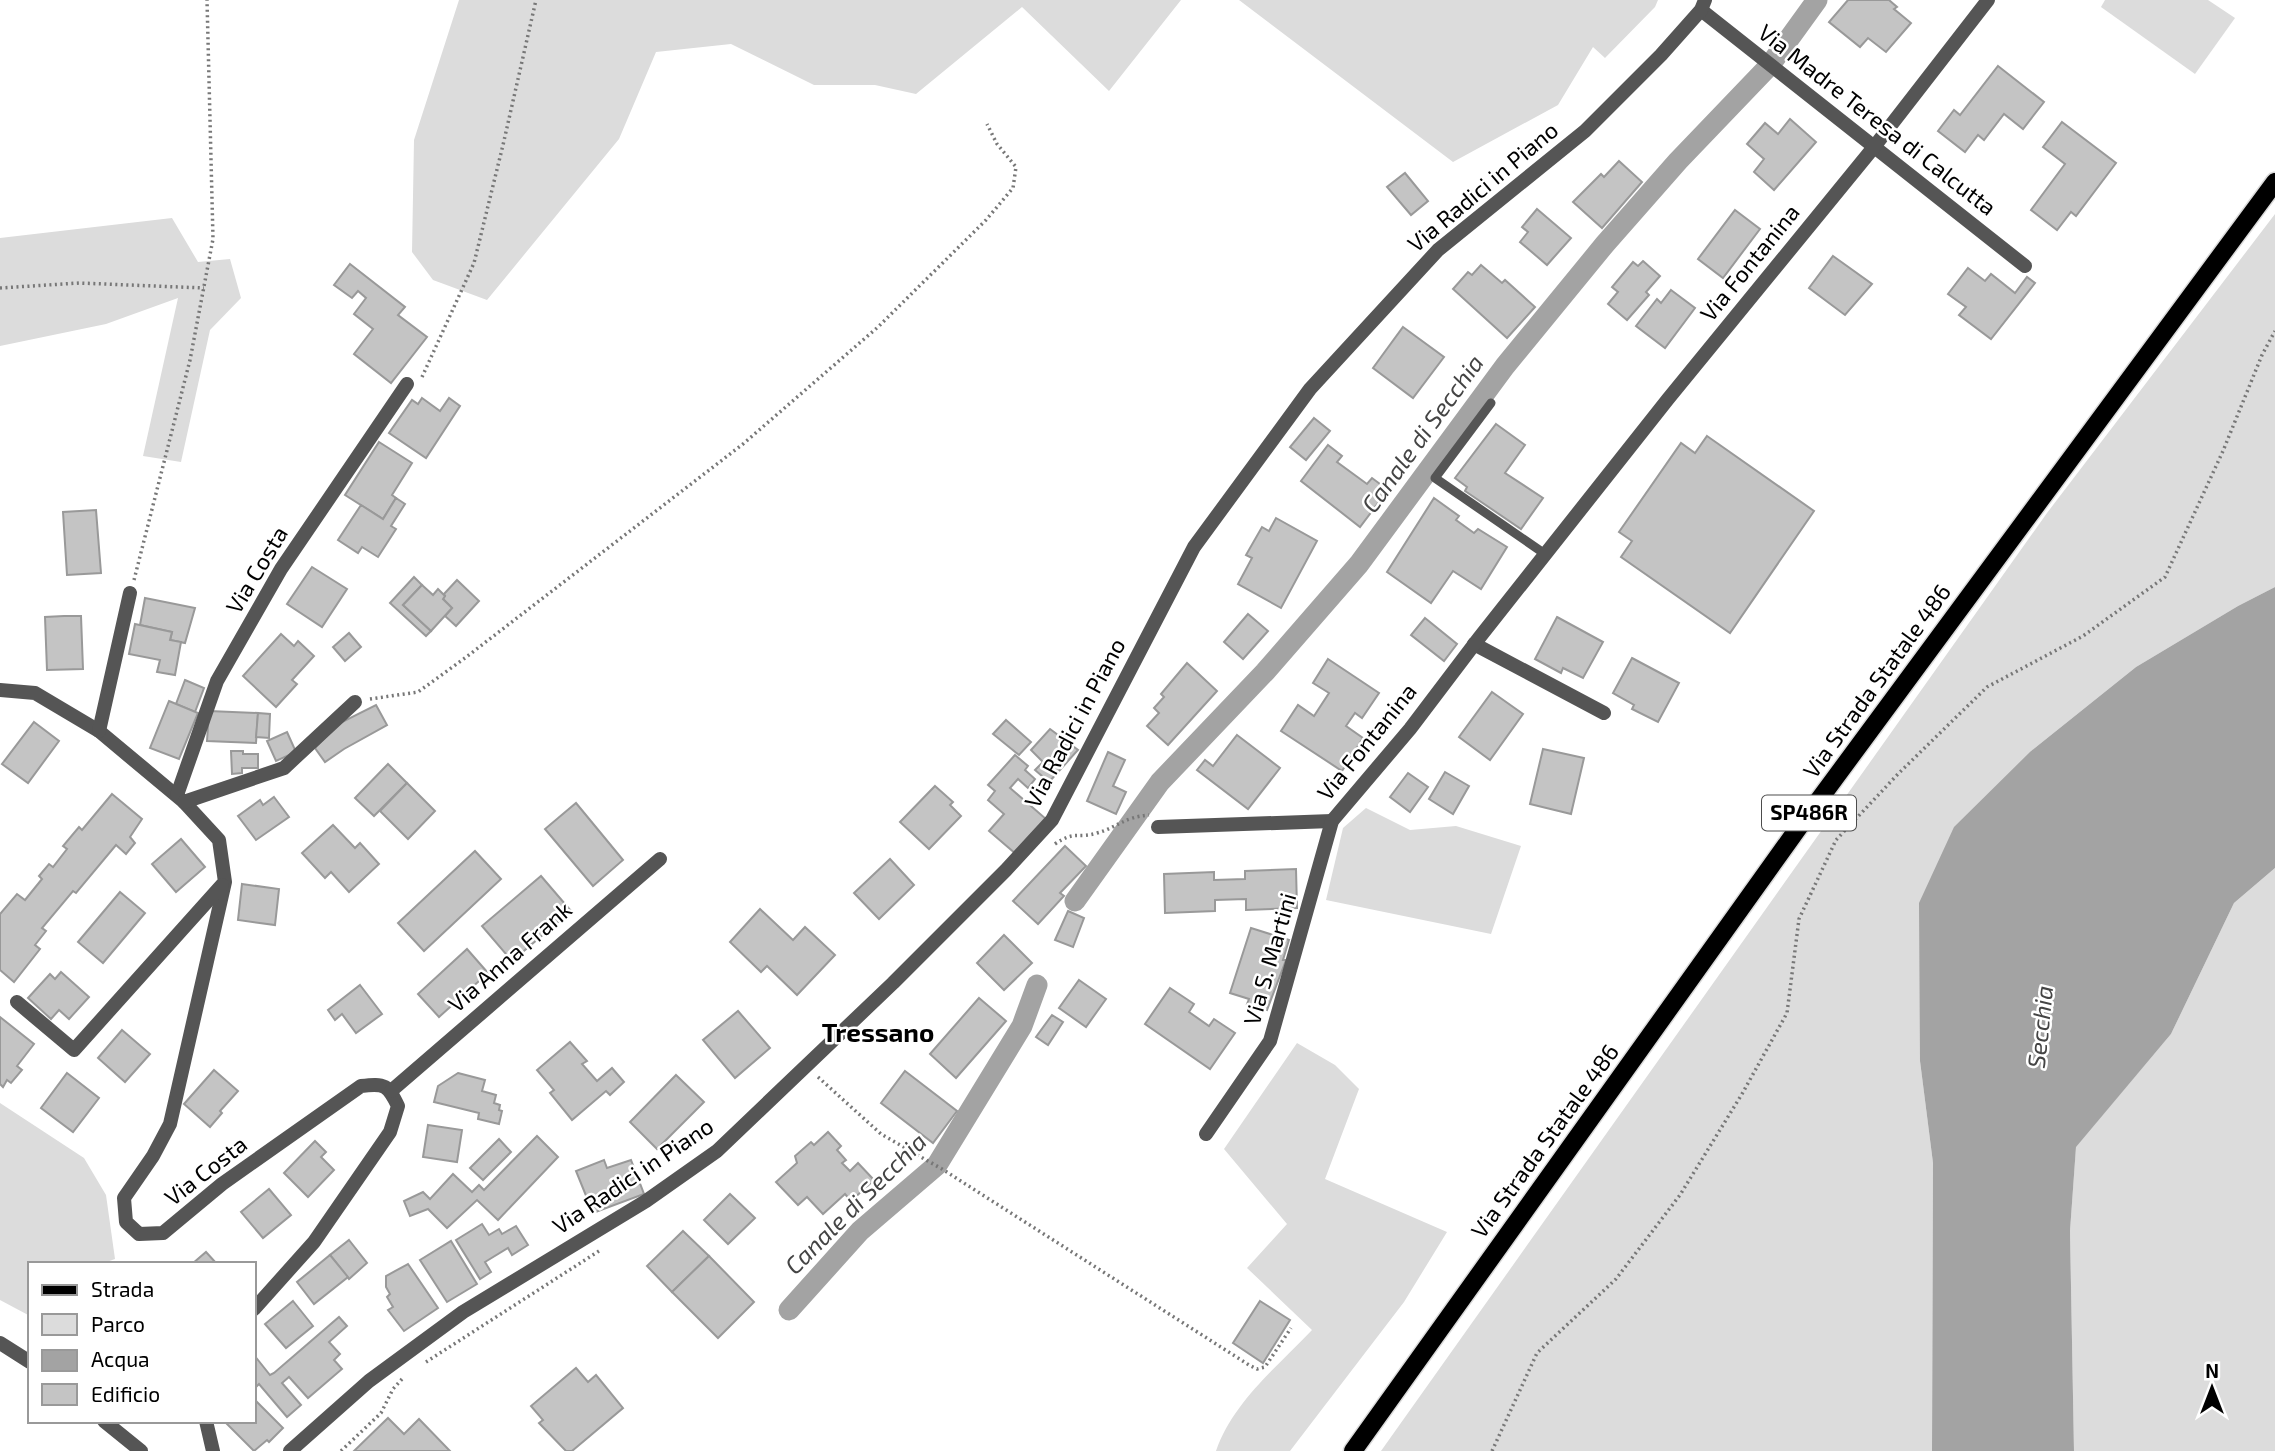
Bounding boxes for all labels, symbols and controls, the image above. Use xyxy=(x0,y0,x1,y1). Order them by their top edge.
street label: Via Madre Teresa di Calcutta xyxy=(1753,18,2002,221)
street label: Via Radici in Piano xyxy=(1401,115,1563,257)
street label: Via Fontanina xyxy=(1694,198,1805,327)
water label: Canale di Secchia xyxy=(1355,349,1489,518)
street label: Via Costa xyxy=(219,521,293,618)
street label: Via Strada Statale 486 xyxy=(1796,578,1956,783)
street label: Via Radici in Piano xyxy=(1018,633,1131,812)
street label: Via Fontanina xyxy=(1311,677,1422,806)
road number: SP486R xyxy=(1762,796,1856,830)
street label: Via S. Martini xyxy=(1237,889,1301,1028)
street label: Via Anna Frank xyxy=(442,895,577,1018)
water label: Secchia xyxy=(2021,984,2058,1070)
district label: Tressano xyxy=(822,1016,934,1047)
street label: Via Strada Statale 486 xyxy=(1464,1038,1624,1243)
street label: Via Radici in Piano xyxy=(547,1111,718,1239)
water label: Canale di Secchia xyxy=(778,1126,932,1280)
street label: Via Costa xyxy=(159,1129,252,1211)
legend xyxy=(28,1262,256,1423)
text: Strada xyxy=(91,1276,154,1301)
text: Parco xyxy=(91,1311,145,1336)
text: Acqua xyxy=(91,1346,150,1371)
north arrow xyxy=(2177,1353,2247,1423)
text: N xyxy=(2205,1359,2219,1382)
text: Edificio xyxy=(91,1381,160,1406)

